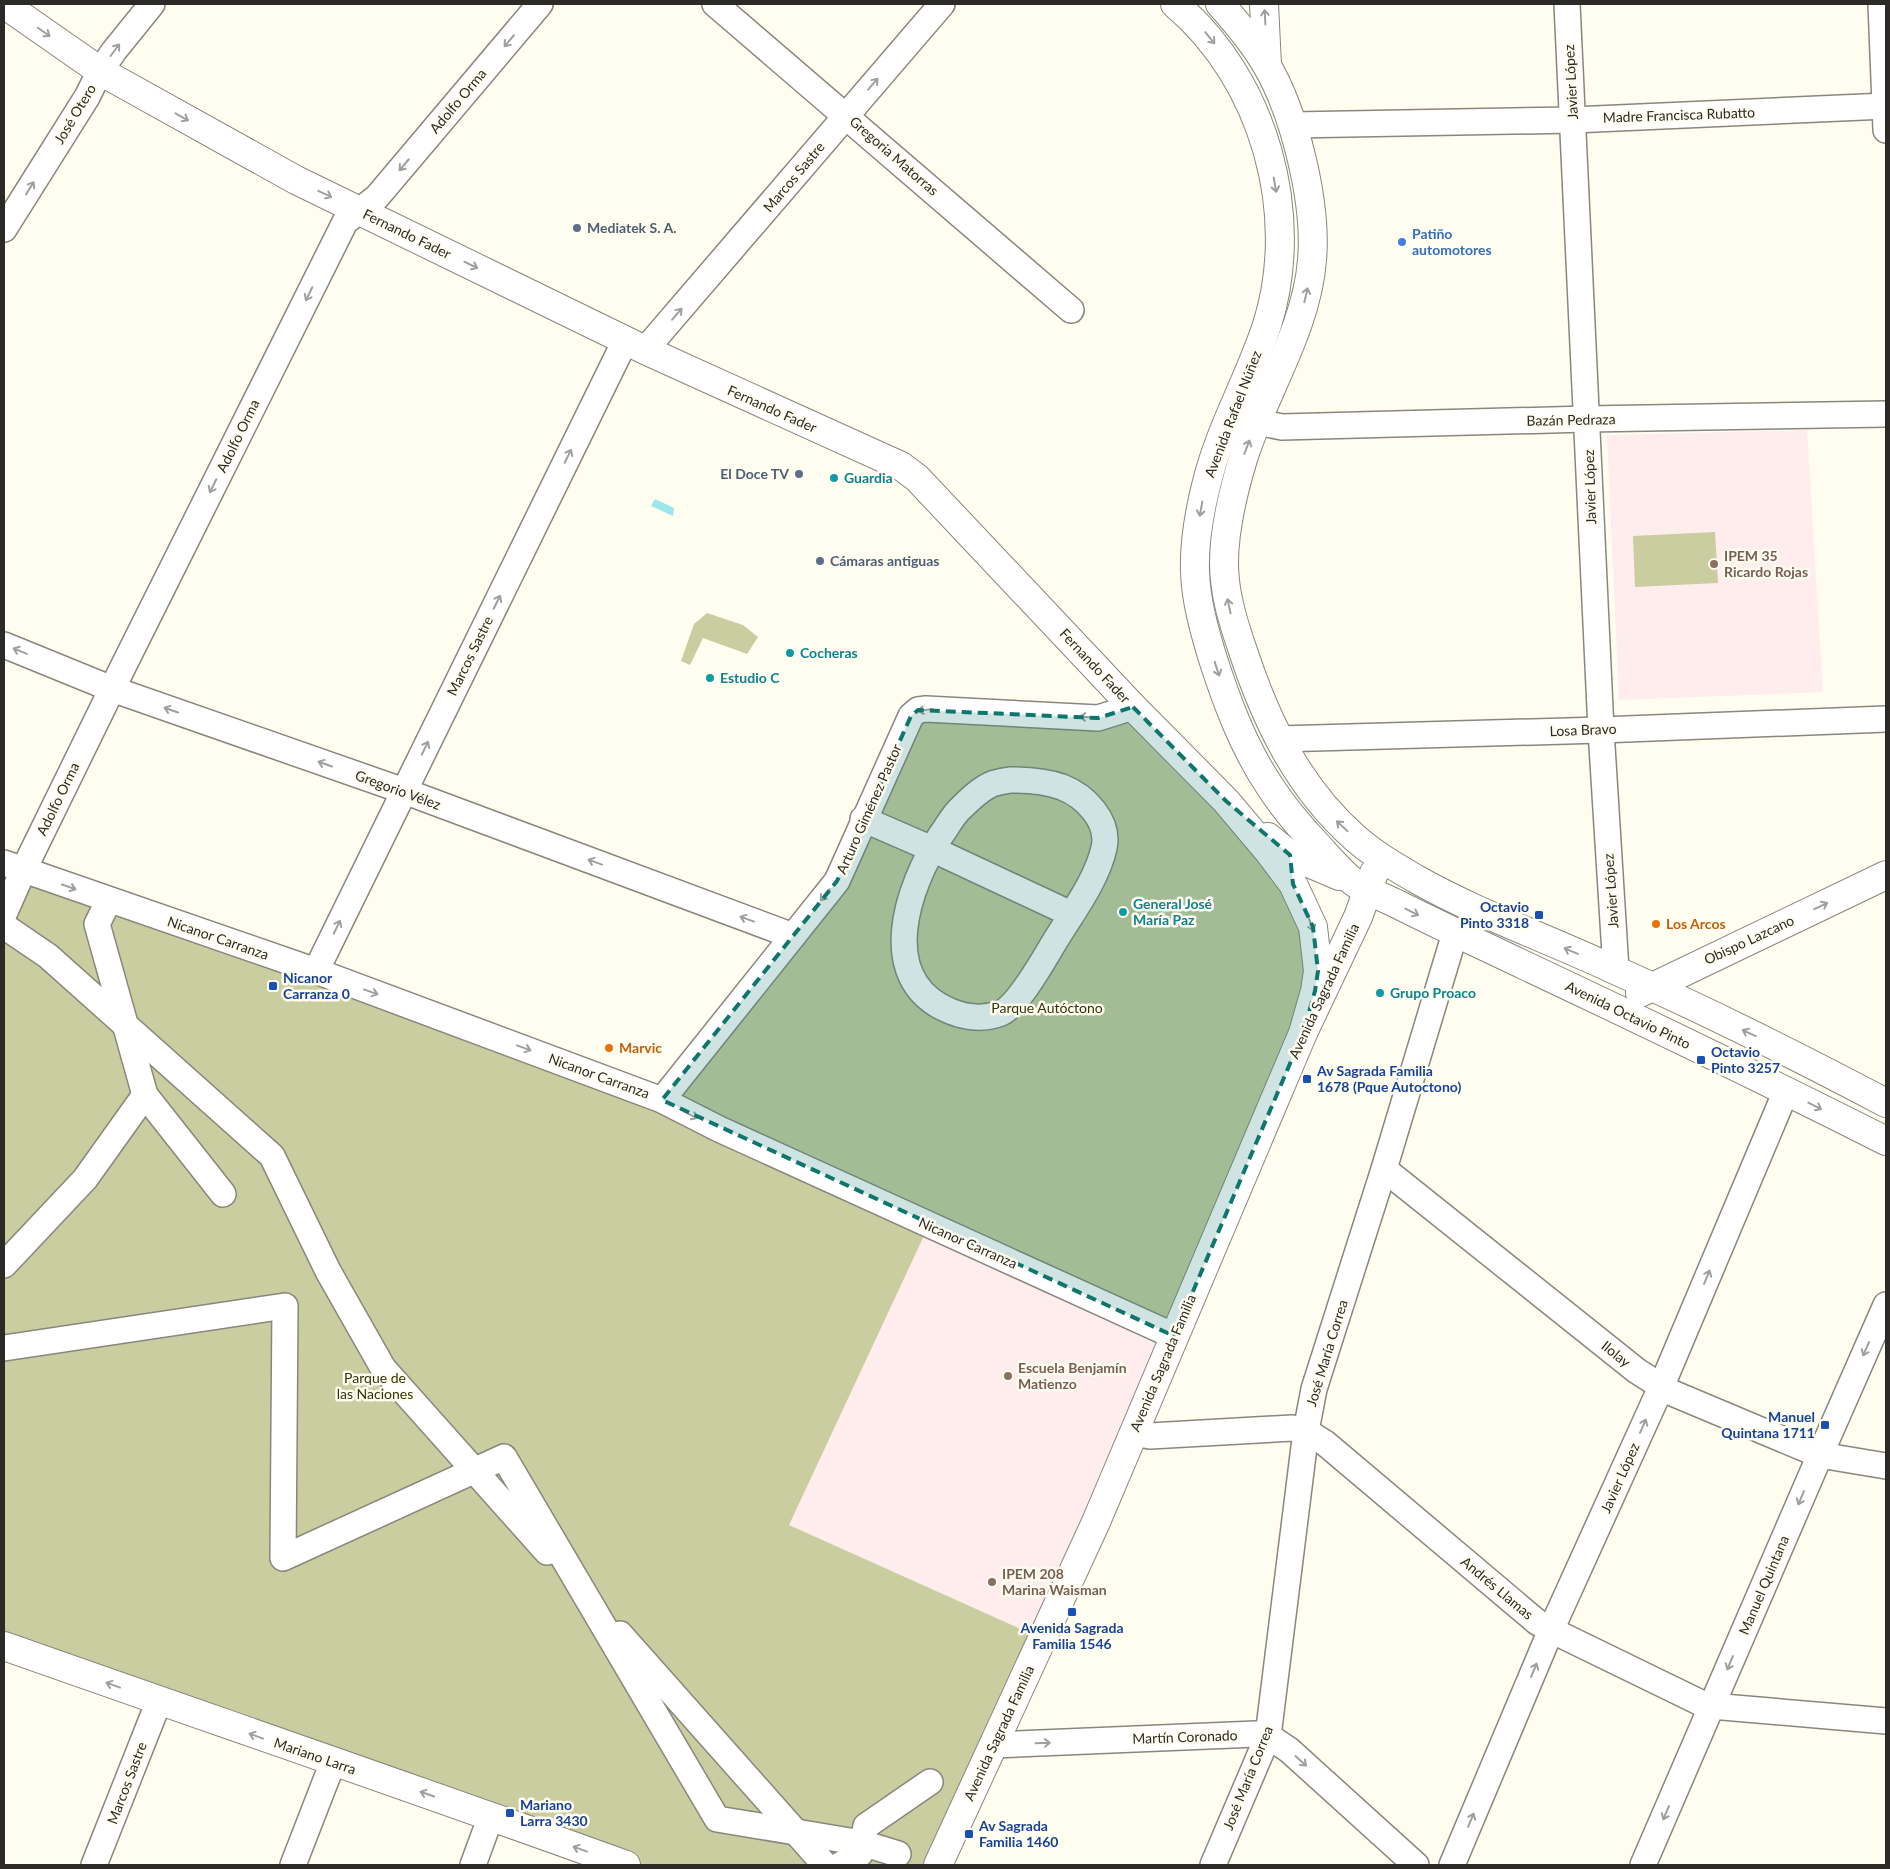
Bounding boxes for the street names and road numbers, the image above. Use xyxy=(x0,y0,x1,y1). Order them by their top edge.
street label: Javier López xyxy=(1560,44,1581,120)
street label: Adolfo Orma xyxy=(426,65,490,136)
street label: José Otero xyxy=(50,81,99,147)
street label: Madre Francisca Rubatto xyxy=(1603,103,1755,126)
street label: Gregoria Matorras xyxy=(846,112,942,199)
street label: Marcos Sastre xyxy=(759,138,828,215)
street label: Fernando Fader xyxy=(360,205,454,262)
street label: Avenida Rafael Núñez xyxy=(1201,348,1265,480)
street label: Fernando Fader xyxy=(725,381,819,436)
street label: Adolfo Orma xyxy=(213,396,263,475)
street label: Bazán Pedraza xyxy=(1526,410,1616,429)
street label: Javier López xyxy=(1580,449,1599,525)
street label: Marcos Sastre xyxy=(443,613,496,698)
street label: Fernando Fader xyxy=(1056,625,1134,707)
street label: Losa Bravo xyxy=(1549,720,1617,739)
street label: Arturo Giménez Pastor xyxy=(832,741,905,876)
street label: Adolfo Orma xyxy=(33,759,83,838)
street label: Gregorio Vélez xyxy=(353,766,443,813)
street label: Javier López xyxy=(1599,853,1622,929)
street label: Obispo Lazcano xyxy=(1701,911,1797,968)
street label: Nicanor Carranza xyxy=(165,912,271,963)
street label: Avenida Sagrada Familia xyxy=(1285,920,1362,1061)
street label: Avenida Octavio Pinto xyxy=(1563,977,1694,1052)
street label: Nicanor Carranza xyxy=(546,1049,652,1102)
street label: Nicanor Carranza xyxy=(916,1213,1020,1272)
street label: Avenida Sagrada Familia xyxy=(1126,1292,1199,1434)
street label: José María Correa xyxy=(1302,1297,1351,1408)
street label: Ilolay xyxy=(1598,1337,1635,1371)
street label: Javier López xyxy=(1597,1440,1643,1516)
street label: Manuel Quintana xyxy=(1735,1532,1792,1637)
street label: Andrés Llamas xyxy=(1458,1553,1537,1623)
street label: Avenida Sagrada Familia xyxy=(960,1662,1037,1803)
street label: José María Correa xyxy=(1219,1723,1276,1832)
street label: Martín Coronado xyxy=(1132,1726,1238,1747)
street label: Mariano Larra xyxy=(272,1734,358,1778)
street label: Marcos Sastre xyxy=(103,1739,150,1826)

